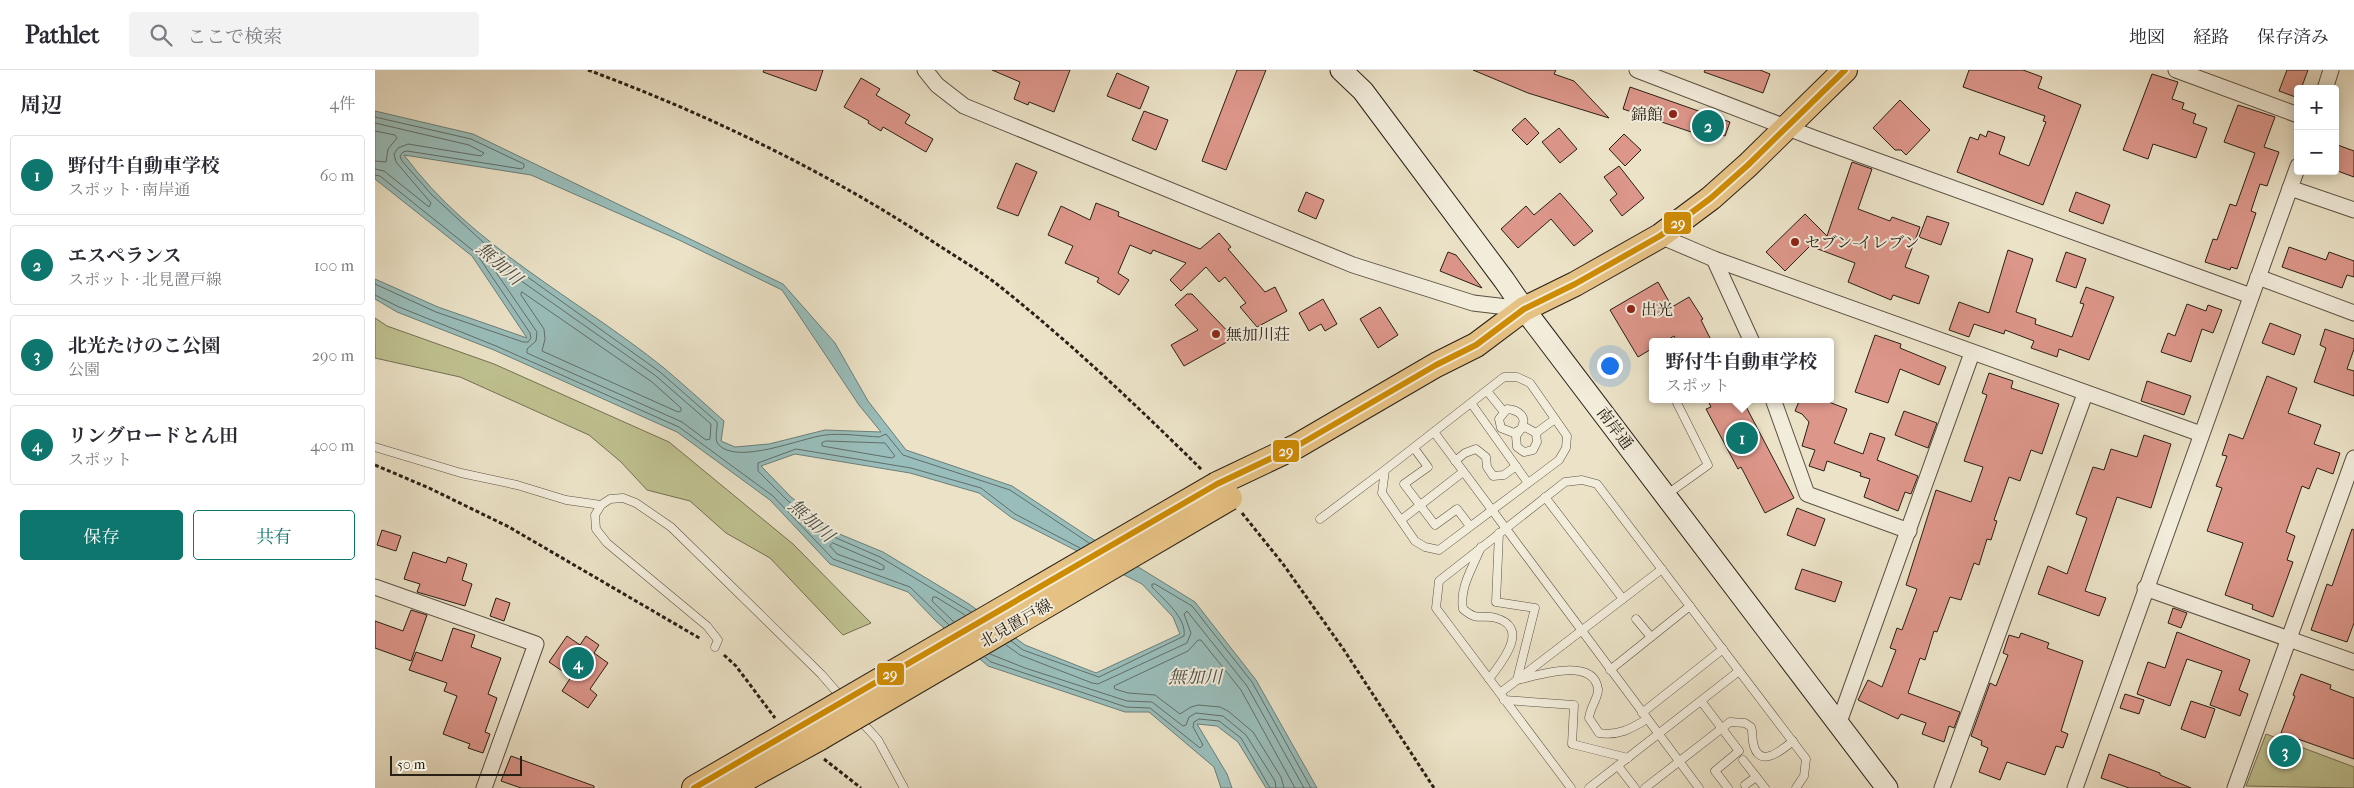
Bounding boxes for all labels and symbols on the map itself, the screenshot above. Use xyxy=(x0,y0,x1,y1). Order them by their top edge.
place label: 錦館 xyxy=(1630,105,1663,124)
pin: 2 xyxy=(1692,107,1724,145)
marker: 錦館 xyxy=(1667,108,1679,120)
line badge: 29 xyxy=(1663,211,1692,235)
text: 29 xyxy=(1671,215,1685,232)
place label: セブン-イレブン xyxy=(1805,233,1920,252)
marker: セブン-イレブン xyxy=(1789,236,1801,248)
water label: 無加川 xyxy=(472,238,528,291)
place label: 出光 xyxy=(1641,300,1673,319)
marker: 出光 xyxy=(1625,303,1637,315)
place label: 無加川荘 xyxy=(1226,325,1290,344)
marker: 無加川荘 xyxy=(1210,328,1222,340)
your location xyxy=(1597,353,1623,379)
street label: 南岸通 xyxy=(1593,403,1637,453)
pin: 1 xyxy=(1726,419,1758,457)
line badge: 29 xyxy=(1272,439,1300,463)
text: 29 xyxy=(1279,443,1293,460)
water label: 無加川 xyxy=(784,495,840,548)
street label: 北見置戸線 xyxy=(977,595,1055,651)
pin: 4 xyxy=(562,644,594,682)
line badge: 29 xyxy=(876,662,905,686)
text: 29 xyxy=(883,666,897,683)
water label: 無加川 xyxy=(1168,667,1224,688)
pin: 3 xyxy=(2269,732,2301,770)
scale bar xyxy=(390,753,523,776)

